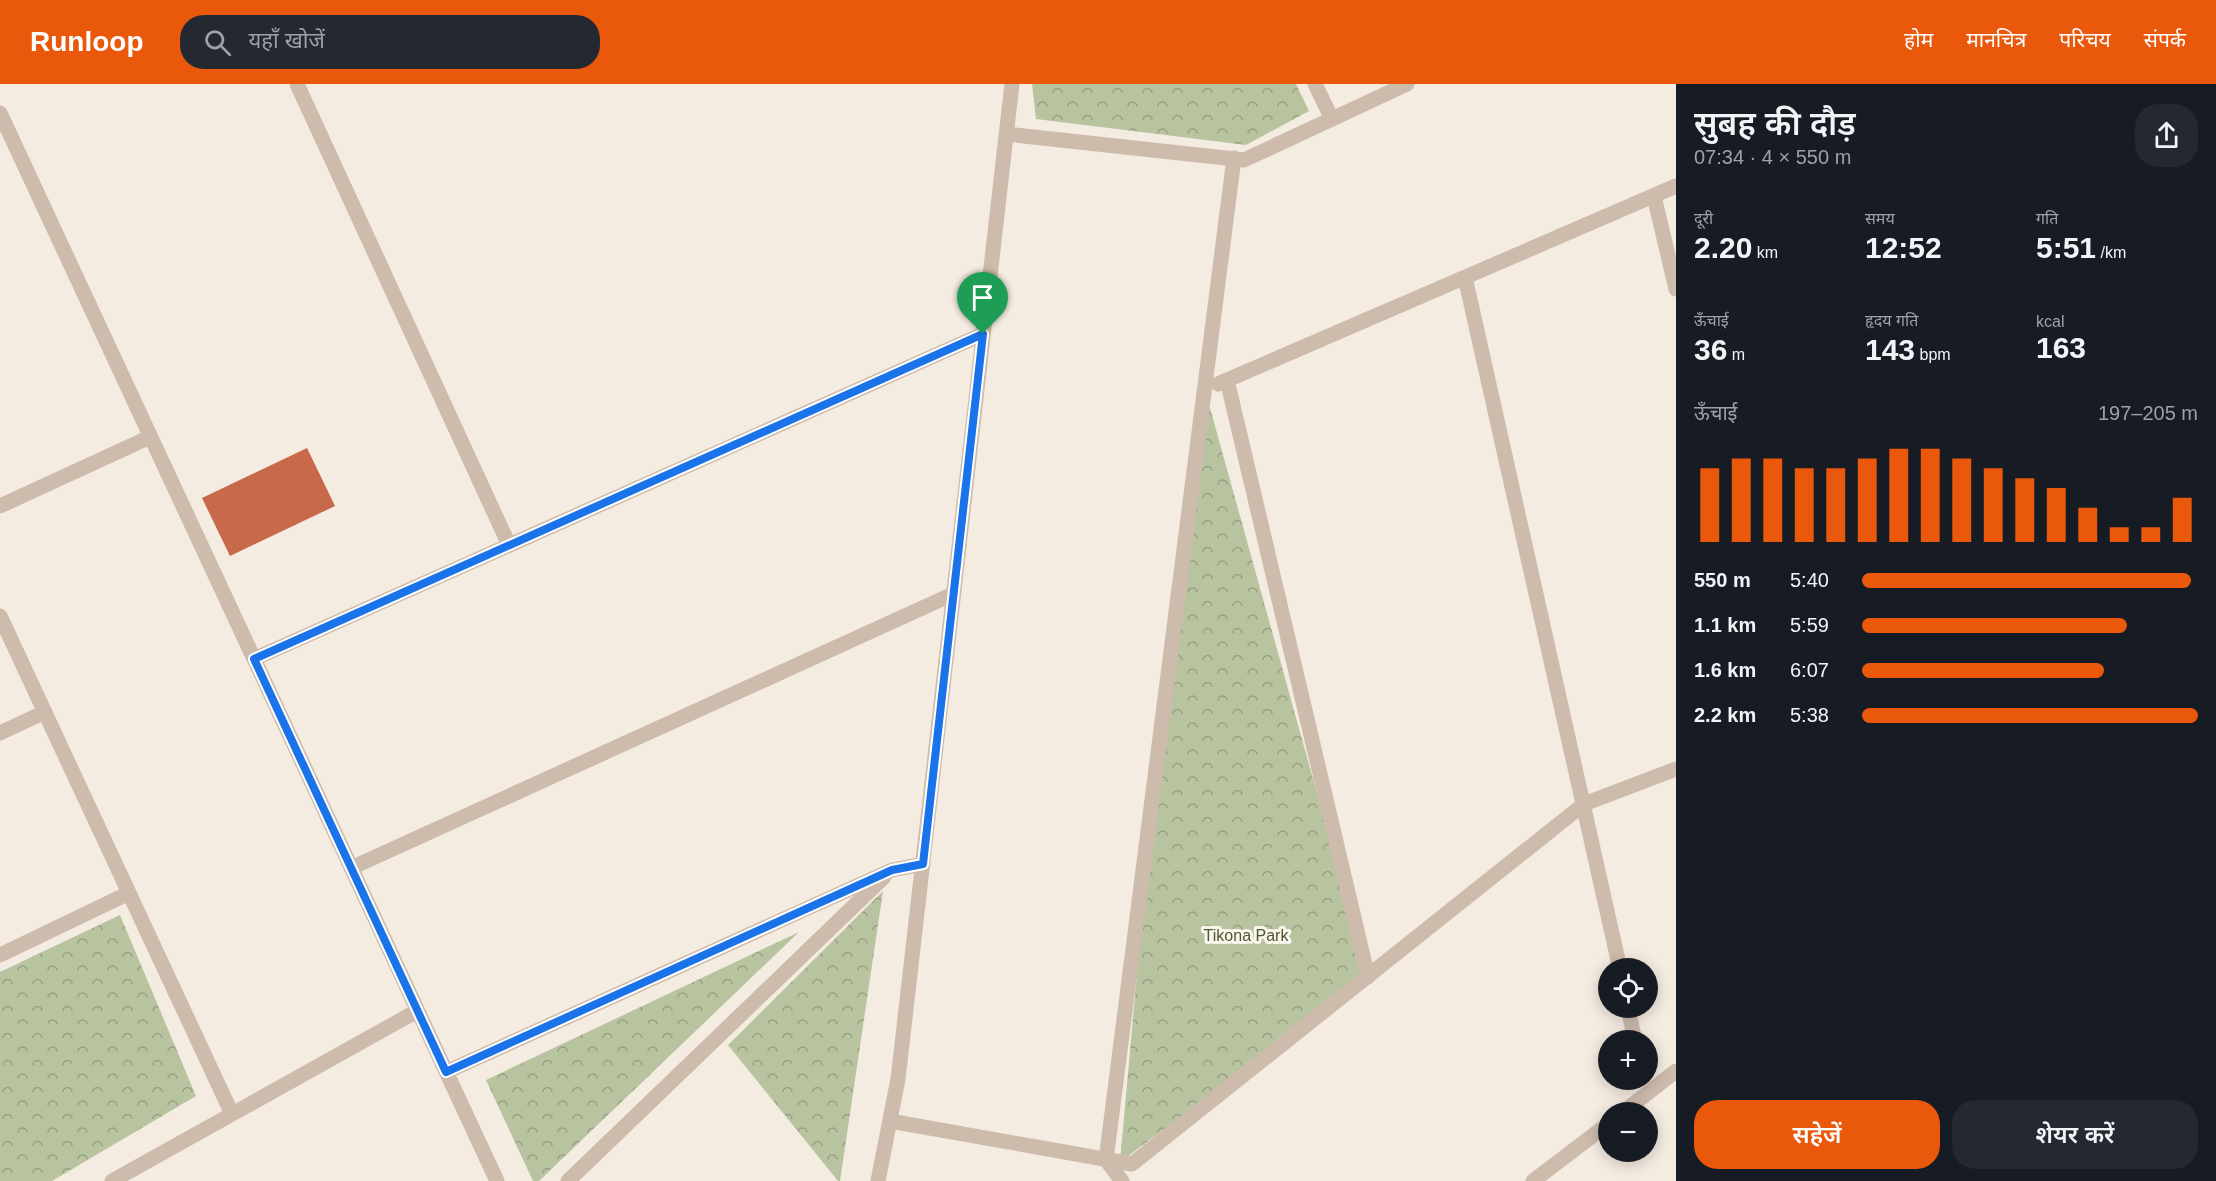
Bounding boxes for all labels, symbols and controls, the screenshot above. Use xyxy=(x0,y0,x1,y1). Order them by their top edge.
search box xyxy=(180,15,600,69)
text: Runloop xyxy=(30,26,144,57)
icon: search xyxy=(201,26,234,59)
text: यहाँ खोजें xyxy=(249,28,325,53)
text: होम xyxy=(1904,28,1933,51)
text: मानचित्र xyxy=(1966,28,2026,51)
text: परिचय xyxy=(2059,28,2111,51)
text: संपर्क xyxy=(2144,28,2186,51)
button: share xyxy=(2135,104,2198,167)
text: सुबह की दौड़ xyxy=(1694,105,1856,142)
text: 07:34 · 4 × 550 m xyxy=(1694,146,1851,168)
text: दूरी xyxy=(1694,210,1713,227)
text: समय xyxy=(1865,210,1895,227)
text: गति xyxy=(2036,210,2058,227)
text: 2.20 xyxy=(1694,231,1752,264)
text: 12:52 xyxy=(1865,231,1942,264)
text: 5:51 xyxy=(2036,231,2096,264)
text: km xyxy=(1752,244,1778,261)
text: /km xyxy=(2096,244,2126,261)
pin xyxy=(957,272,1008,334)
icon: arrive xyxy=(966,281,999,314)
text: ऊँचाई xyxy=(1694,312,1729,329)
text: हृदय गति xyxy=(1865,312,1918,329)
text: kcal xyxy=(2036,313,2064,330)
text: 163 xyxy=(2036,331,2086,364)
text: 36 xyxy=(1694,333,1727,366)
text: 143 xyxy=(1865,333,1915,366)
text: m xyxy=(1727,346,1745,363)
text: bpm xyxy=(1915,346,1951,363)
text: ऊँचाई xyxy=(1694,402,1737,424)
text: 197–205 m xyxy=(2098,402,2198,424)
text: 550 m xyxy=(1694,569,1751,591)
text: 5:40 xyxy=(1790,569,1829,591)
text: 1.1 km xyxy=(1694,614,1756,636)
text: 5:59 xyxy=(1790,614,1829,636)
text: 1.6 km xyxy=(1694,659,1756,681)
text: 6:07 xyxy=(1790,659,1829,681)
text: 2.2 km xyxy=(1694,704,1756,726)
text: 5:38 xyxy=(1790,704,1829,726)
park label: Tikona Park xyxy=(1204,927,1289,944)
map controls xyxy=(1598,958,1658,1162)
button: locate xyxy=(1598,958,1658,1018)
button: + xyxy=(1598,1030,1658,1090)
button: सहेजें xyxy=(1694,1100,1940,1169)
button: शेयर करें xyxy=(1952,1100,2198,1169)
button: − xyxy=(1598,1102,1658,1162)

